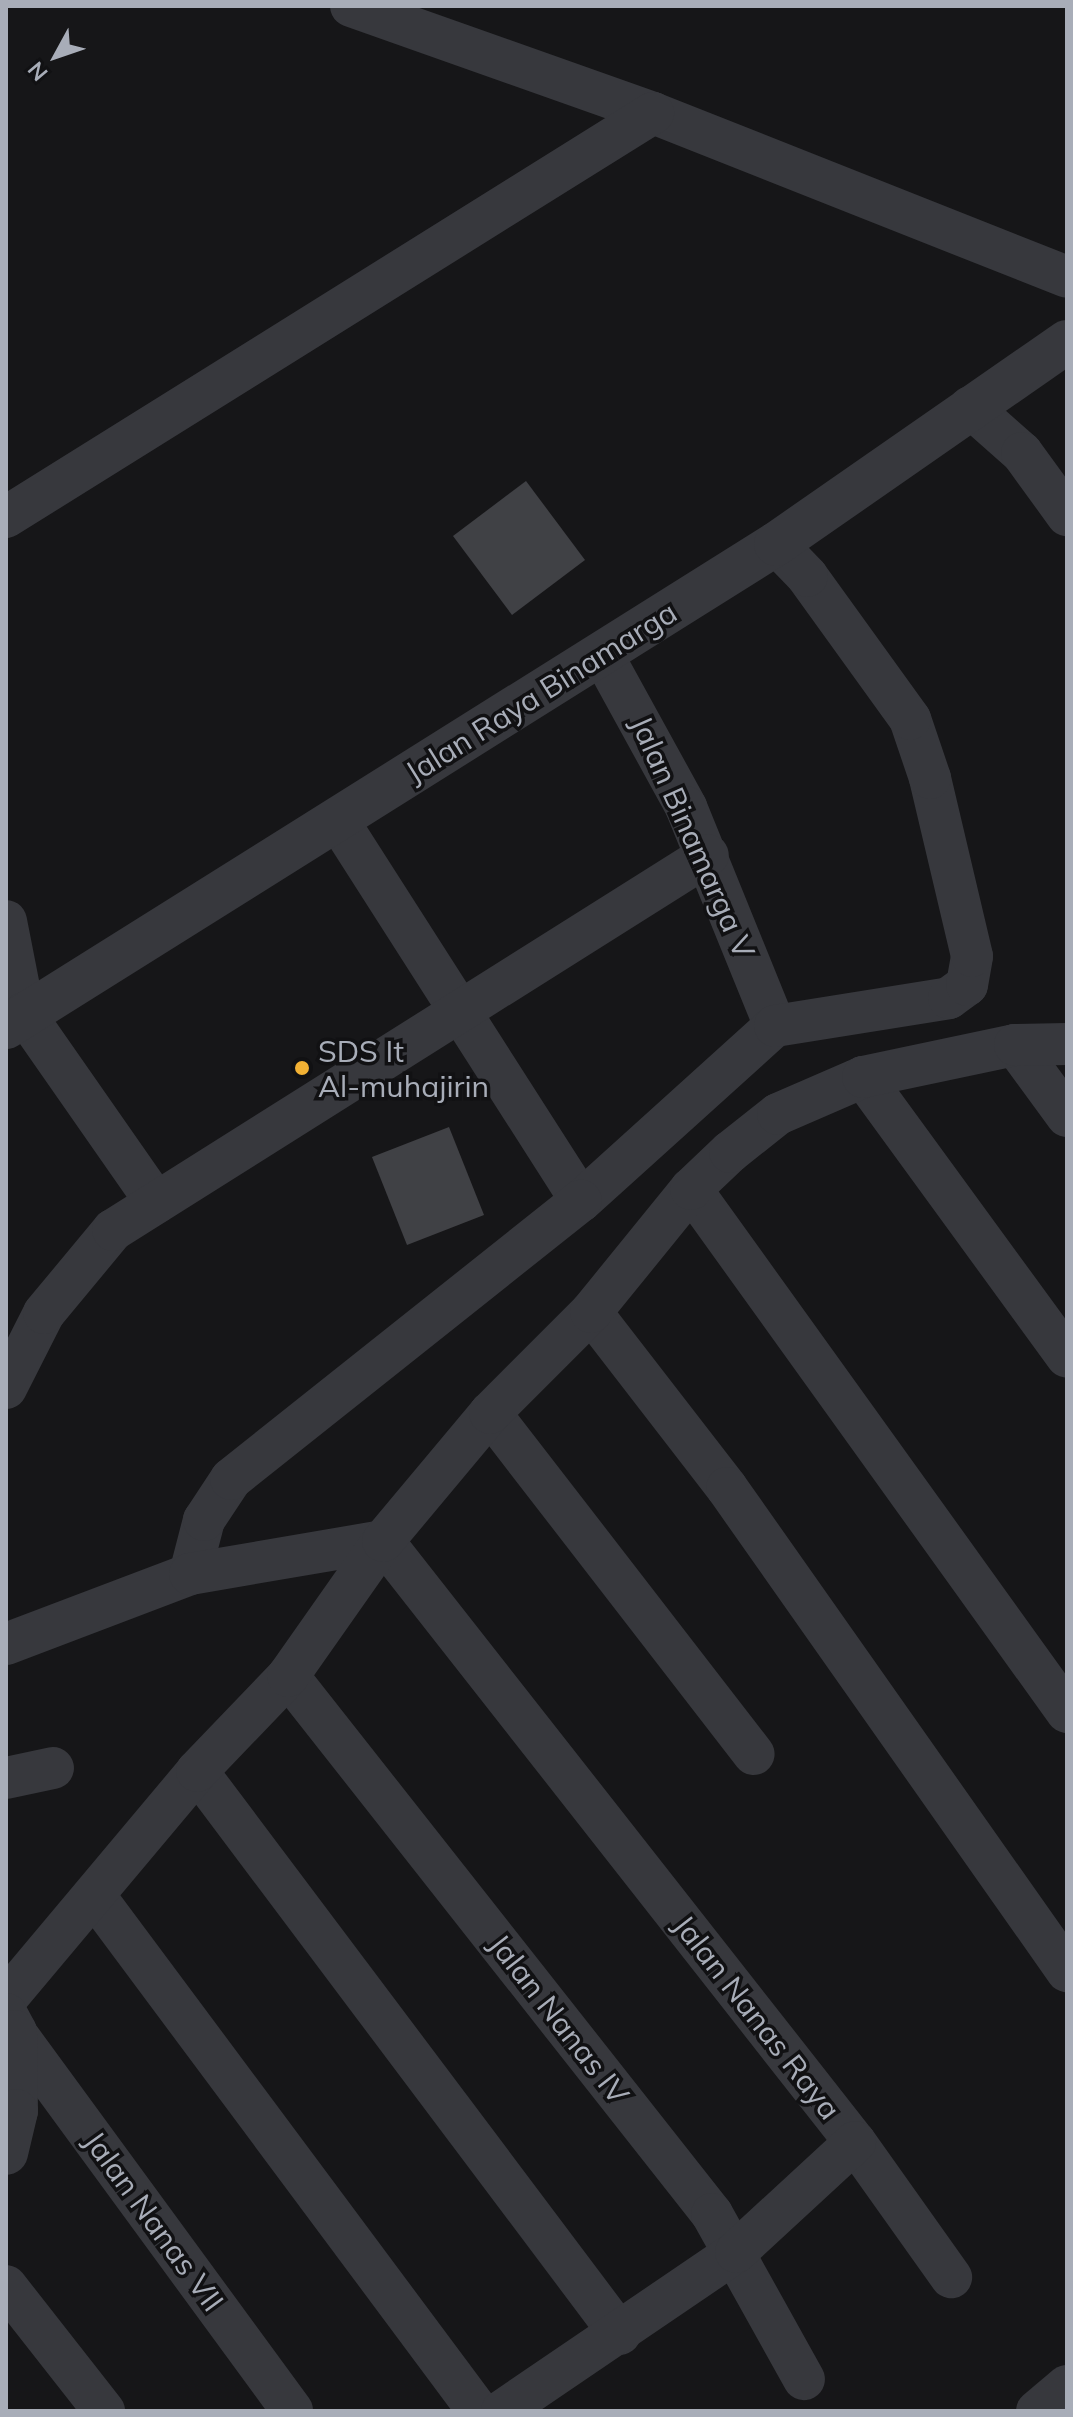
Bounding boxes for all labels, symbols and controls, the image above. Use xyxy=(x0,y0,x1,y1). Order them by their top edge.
north arrow xyxy=(16,16,96,96)
text: N xyxy=(22,56,54,87)
street label: Jalan Raya Binamarga xyxy=(399,594,683,790)
street label: Jalan Binamarga V xyxy=(623,710,763,964)
place label: SDS It Al-muhajirin xyxy=(318,1033,489,1104)
marker: SDS It Al-muhajirin xyxy=(293,1059,311,1077)
street label: Jalan Nanas Raya xyxy=(666,1908,848,2126)
street label: Jalan Nanas IV xyxy=(481,1927,637,2111)
street label: Jalan Nanas VII xyxy=(77,2124,231,2318)

